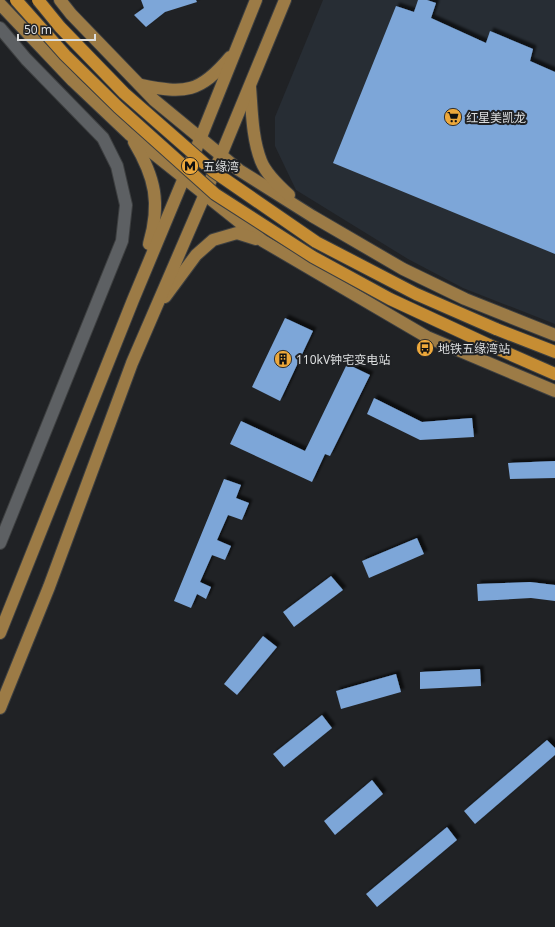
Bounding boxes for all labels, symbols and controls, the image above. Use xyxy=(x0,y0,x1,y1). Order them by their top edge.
scale bar xyxy=(18,16,95,42)
text: 50 m xyxy=(24,21,52,38)
supermarket icon: 红星美凯龙 xyxy=(443,107,463,127)
place label: 红星美凯龙 xyxy=(466,109,526,126)
metro station icon: 五缘湾 xyxy=(180,156,200,176)
place label: 五缘湾 xyxy=(203,158,239,175)
bus stop icon: 地铁五缘湾站 xyxy=(415,338,435,358)
place label: 地铁五缘湾站 xyxy=(438,340,510,357)
building icon: 110kV钟宅变电站 xyxy=(273,349,293,369)
place label: 110kV钟宅变电站 xyxy=(296,351,390,368)

